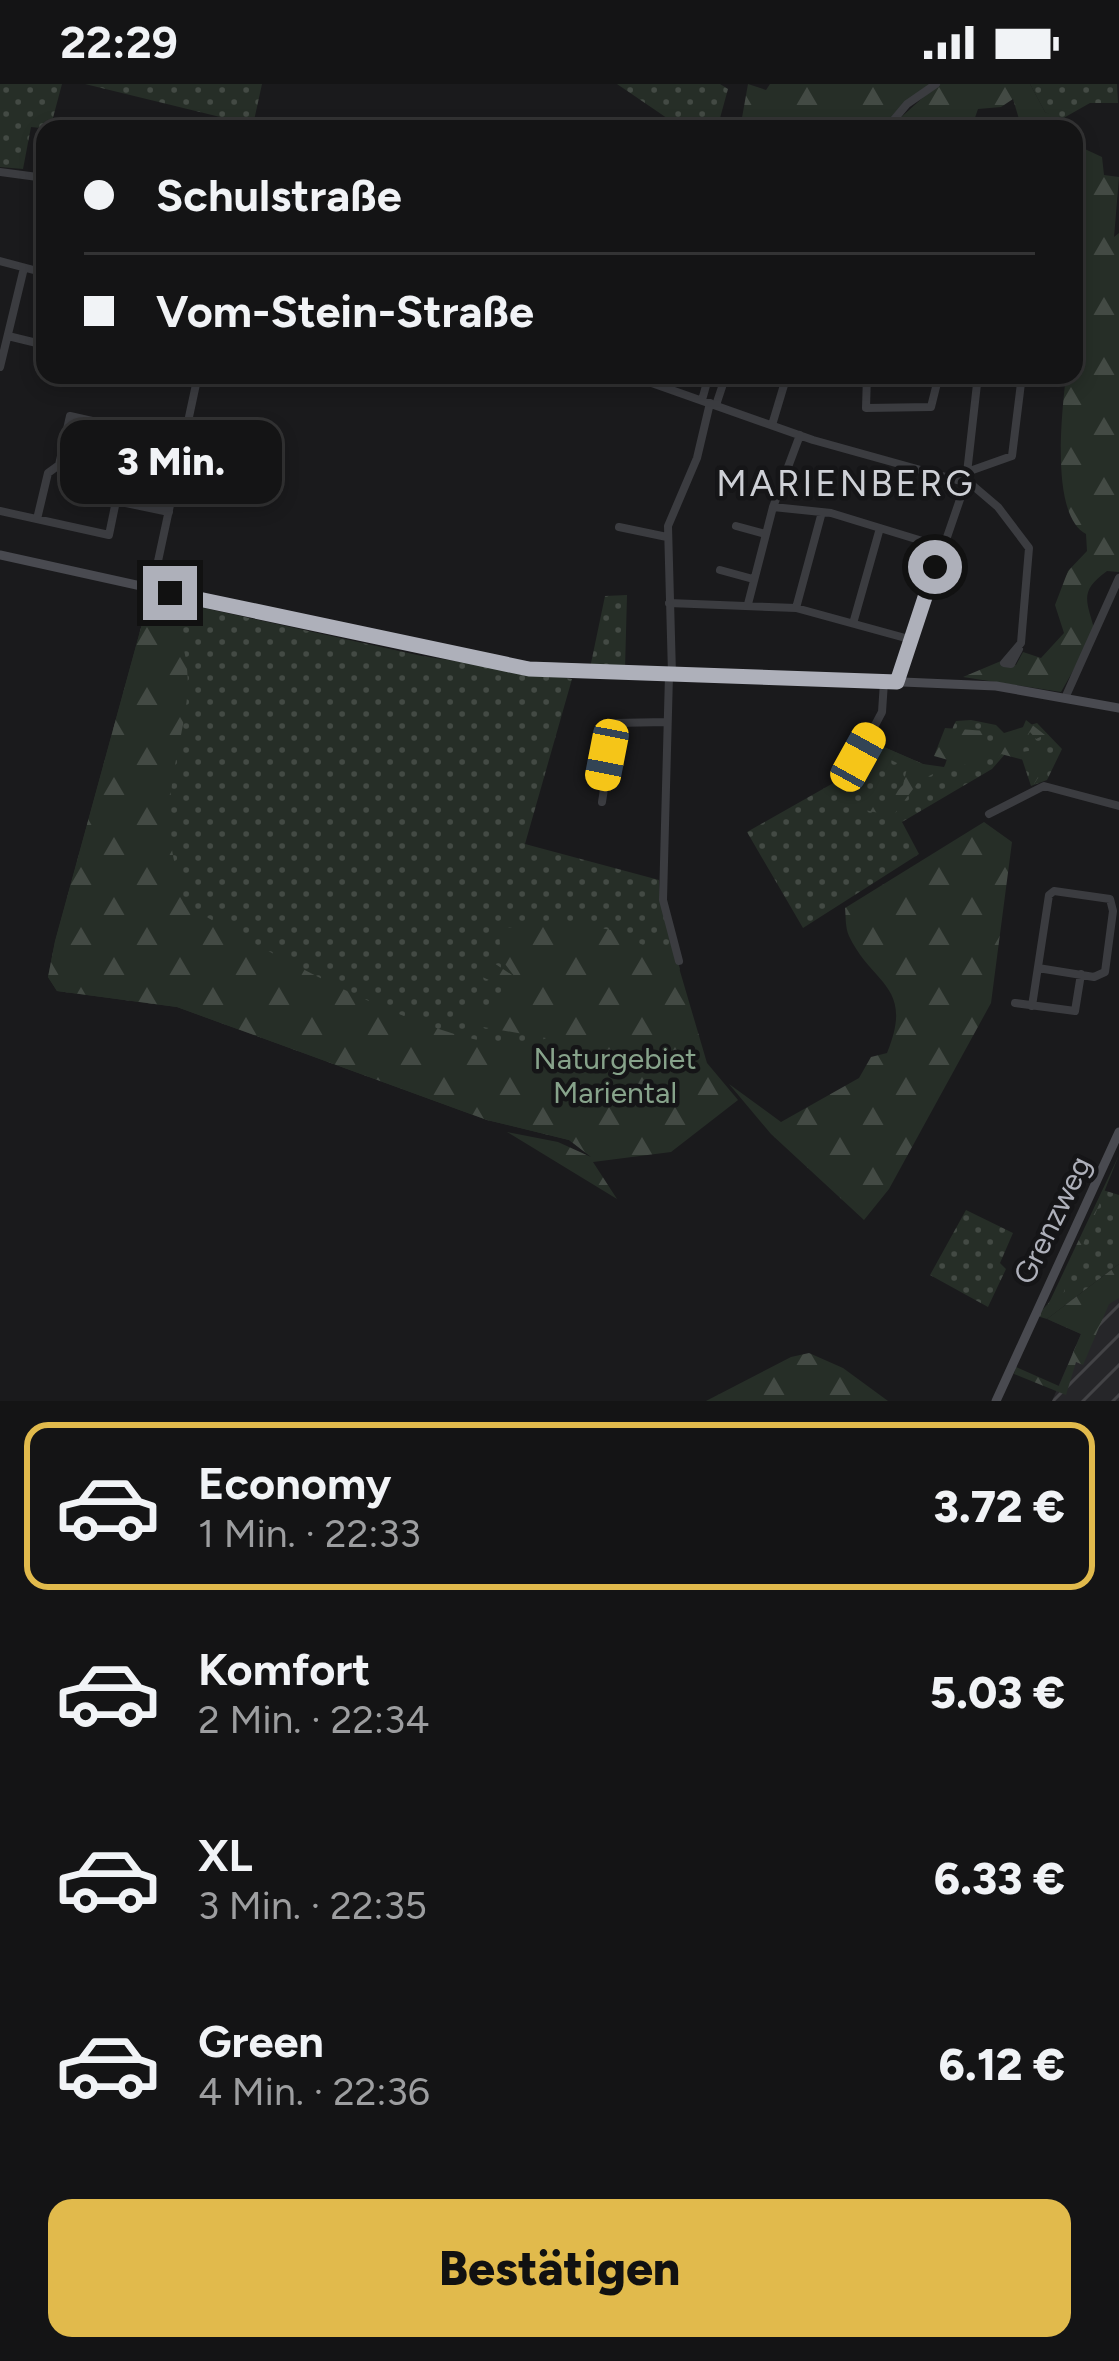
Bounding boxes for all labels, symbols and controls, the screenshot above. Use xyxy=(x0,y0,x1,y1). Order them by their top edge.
text: 22:29 xyxy=(60,15,178,69)
text: Schulstraße xyxy=(156,168,402,222)
text: Vom-Stein-Straße xyxy=(156,284,534,338)
callout: 3 Min. xyxy=(59,419,281,503)
text: 3 Min. xyxy=(117,438,225,485)
district label: MARIENBERG xyxy=(716,462,976,505)
route start xyxy=(908,540,962,594)
route end xyxy=(143,566,197,620)
car xyxy=(582,716,632,794)
car xyxy=(825,717,891,797)
park label: Naturgebiet Mariental xyxy=(534,1040,697,1111)
street label: Grenzweg xyxy=(1005,1150,1099,1290)
icon: car xyxy=(54,1452,162,1560)
text: Economy xyxy=(198,1456,391,1510)
text: 3.72 € xyxy=(933,1479,1065,1533)
text: 1 Min. · 22:33 xyxy=(198,1510,421,1557)
icon: car xyxy=(54,1638,162,1746)
text: Komfort xyxy=(198,1642,370,1696)
text: 5.03 € xyxy=(930,1665,1065,1719)
text: 2 Min. · 22:34 xyxy=(198,1696,429,1743)
icon: car xyxy=(54,1824,162,1932)
text: XL xyxy=(198,1828,253,1882)
text: 6.33 € xyxy=(934,1851,1065,1905)
text: 3 Min. · 22:35 xyxy=(198,1882,427,1929)
icon: car xyxy=(54,2010,162,2118)
text: Green xyxy=(198,2014,324,2068)
text: 6.12 € xyxy=(939,2037,1065,2091)
text: 4 Min. · 22:36 xyxy=(198,2068,430,2115)
button: Bestätigen xyxy=(48,2199,1071,2337)

